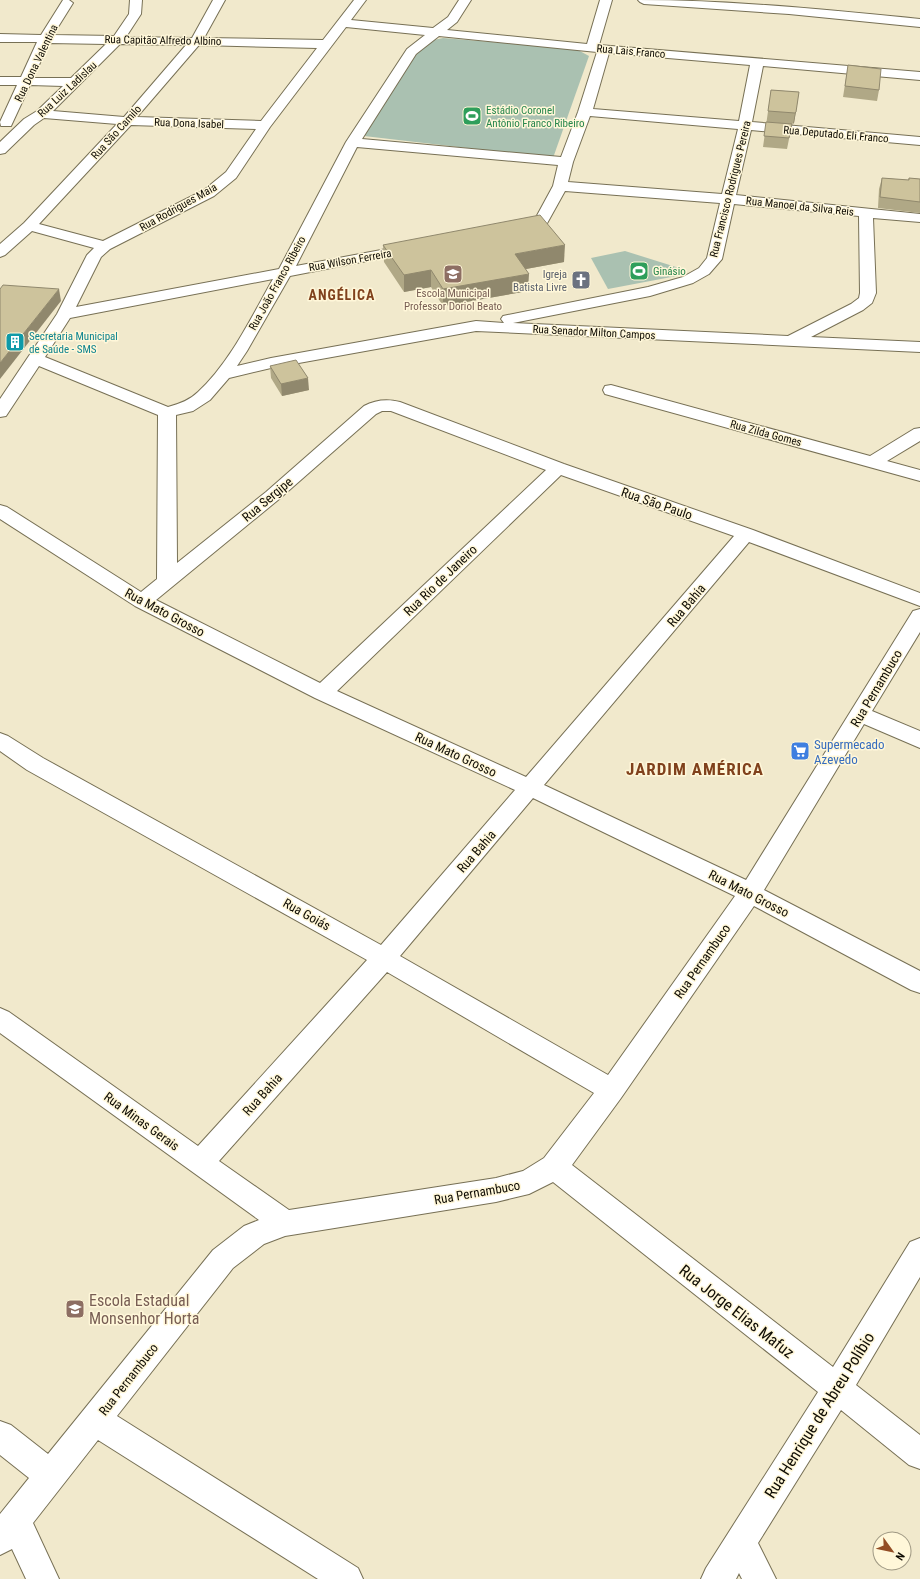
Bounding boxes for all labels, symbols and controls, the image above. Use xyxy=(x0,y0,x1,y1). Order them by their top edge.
street label: Rua Dona Valentina xyxy=(12,22,61,104)
street label: Rua Capitão Alfredo Albino xyxy=(104,33,222,48)
street label: Rua Lais Franco xyxy=(596,42,666,61)
street label: Rua Luiz Ladislau xyxy=(35,59,99,120)
street label: Rua São Camilo xyxy=(89,102,144,162)
place label: Estádio Coronel Antônio Franco Ribeiro xyxy=(486,104,585,130)
sports icon: Estádio Coronel Antônio Franco Ribeiro xyxy=(461,105,483,127)
street label: Rua Dona Isabel xyxy=(154,116,224,131)
street label: Rua Francisco Rodrigues Pereira xyxy=(707,120,754,259)
street label: Rua Deputado Eli Franco xyxy=(783,123,890,146)
street label: Rua Rodrigues Maia xyxy=(137,181,219,234)
street label: Rua Manoel da Silva Reis xyxy=(745,194,855,219)
street label: Rua João Franco Ribeiro xyxy=(246,234,309,332)
street label: Rua Wilson Ferreira xyxy=(308,247,392,274)
sports icon: Ginásio xyxy=(628,260,650,282)
school or university icon: Escola Municipal Professor Doriol Beato xyxy=(442,263,464,285)
place label: Ginásio xyxy=(653,265,686,278)
place label: Igreja Batista Livre xyxy=(513,268,567,294)
church icon: Igreja Batista Livre xyxy=(570,269,592,291)
district label: ANGÉLICA xyxy=(309,286,375,303)
place label: Escola Municipal Professor Doriol Beato xyxy=(404,287,503,313)
street label: Rua Senador Milton Campos xyxy=(532,323,656,342)
place label: Secretaria Municipal de Saúde - SMS xyxy=(29,330,118,356)
building icon: Secretaria Municipal de Saúde - SMS xyxy=(4,331,26,353)
street label: Rua Zilda Gomes xyxy=(729,418,803,449)
street label: Rua Sergipe xyxy=(239,474,296,525)
street label: Rua São Paulo xyxy=(619,484,694,523)
street label: Rua Rio de Janeiro xyxy=(401,542,480,619)
street label: Rua Bahia xyxy=(664,581,709,630)
street label: Rua Mato Grosso xyxy=(122,585,207,640)
street label: Rua Pernambuco xyxy=(848,647,905,729)
street label: Rua Mato Grosso xyxy=(413,729,499,780)
place label: Supermecado Azevedo xyxy=(814,737,885,767)
supermarket icon: Supermecado Azevedo xyxy=(789,740,811,762)
district label: JARDIM AMÉRICA xyxy=(626,759,764,779)
street label: Rua Bahia xyxy=(454,827,499,876)
street label: Rua Mato Grosso xyxy=(706,867,791,920)
street label: Rua Goiás xyxy=(280,895,333,934)
street label: Rua Pernambuco xyxy=(671,921,734,1001)
street label: Rua Bahia xyxy=(240,1070,285,1118)
street label: Rua Minas Gerais xyxy=(101,1089,182,1154)
street label: Rua Pernambuco xyxy=(433,1178,521,1207)
street label: Rua Jorge Elias Mafuz xyxy=(675,1261,798,1362)
place label: Escola Estadual Monsenhor Horta xyxy=(89,1291,199,1328)
school or university icon: Escola Estadual Monsenhor Horta xyxy=(64,1298,86,1320)
street label: Rua Henrique de Abreu Políbio xyxy=(761,1329,878,1502)
street label: Rua Pernambuco xyxy=(96,1340,161,1418)
north arrow xyxy=(872,1531,912,1571)
text: N xyxy=(893,1550,907,1563)

